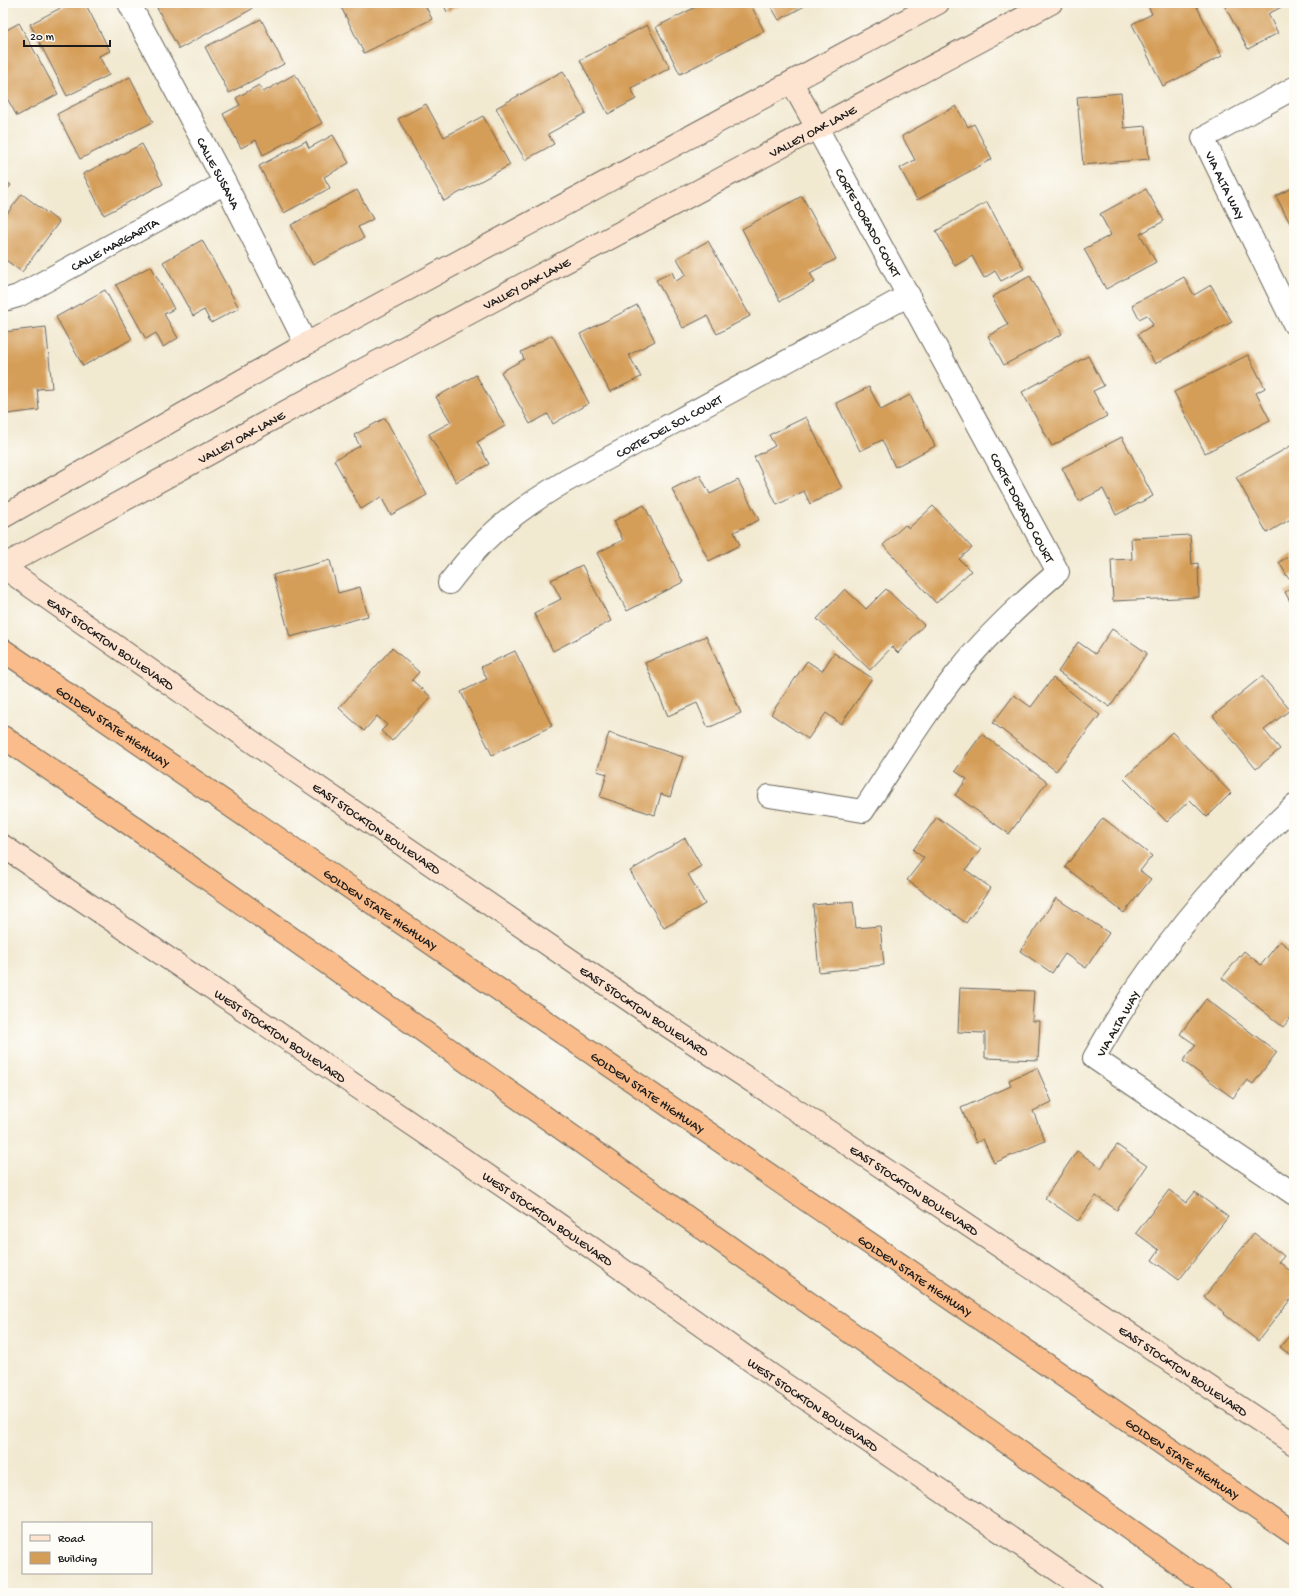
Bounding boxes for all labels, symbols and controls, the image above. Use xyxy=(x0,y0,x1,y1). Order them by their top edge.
scale bar xyxy=(24,22,110,48)
text: 20 m xyxy=(30,31,55,45)
street label: VALLEY OAK LANE xyxy=(766,103,860,162)
street label: CALLE SUSANA xyxy=(192,135,242,213)
street label: VIA ALTA WAY xyxy=(1200,148,1247,223)
street label: CORTE DORADO COURT xyxy=(831,166,903,281)
street label: CALLE MARGARITA xyxy=(69,215,163,276)
street label: VALLEY OAK LANE xyxy=(480,255,574,315)
street label: CORTE DEL SOL COURT xyxy=(614,392,726,462)
street label: VALLEY OAK LANE xyxy=(195,408,289,469)
street label: CORTE DORADO COURT xyxy=(985,451,1057,567)
street label: EAST STOCKTON BOULEVARD xyxy=(43,595,177,695)
street label: GOLDEN STATE HIGHWAY xyxy=(52,683,172,772)
street label: EAST STOCKTON BOULEVARD xyxy=(309,780,443,879)
street label: GOLDEN STATE HIGHWAY xyxy=(320,867,439,955)
street label: EAST STOCKTON BOULEVARD xyxy=(576,963,711,1061)
street label: WEST STOCKTON BOULEVARD xyxy=(211,987,349,1087)
street label: VIA ALTA WAY xyxy=(1094,988,1144,1061)
street label: GOLDEN STATE HIGHWAY xyxy=(587,1050,707,1138)
street label: EAST STOCKTON BOULEVARD xyxy=(846,1143,981,1240)
street label: WEST STOCKTON BOULEVARD xyxy=(479,1169,616,1271)
street label: GOLDEN STATE HIGHWAY xyxy=(854,1233,974,1321)
street label: EAST STOCKTON BOULEVARD xyxy=(1115,1323,1250,1421)
street label: WEST STOCKTON BOULEVARD xyxy=(744,1355,881,1456)
street label: GOLDEN STATE HIGHWAY xyxy=(1122,1416,1241,1504)
legend xyxy=(22,1522,152,1574)
text: Road xyxy=(58,1533,85,1547)
text: Building xyxy=(57,1553,97,1567)

